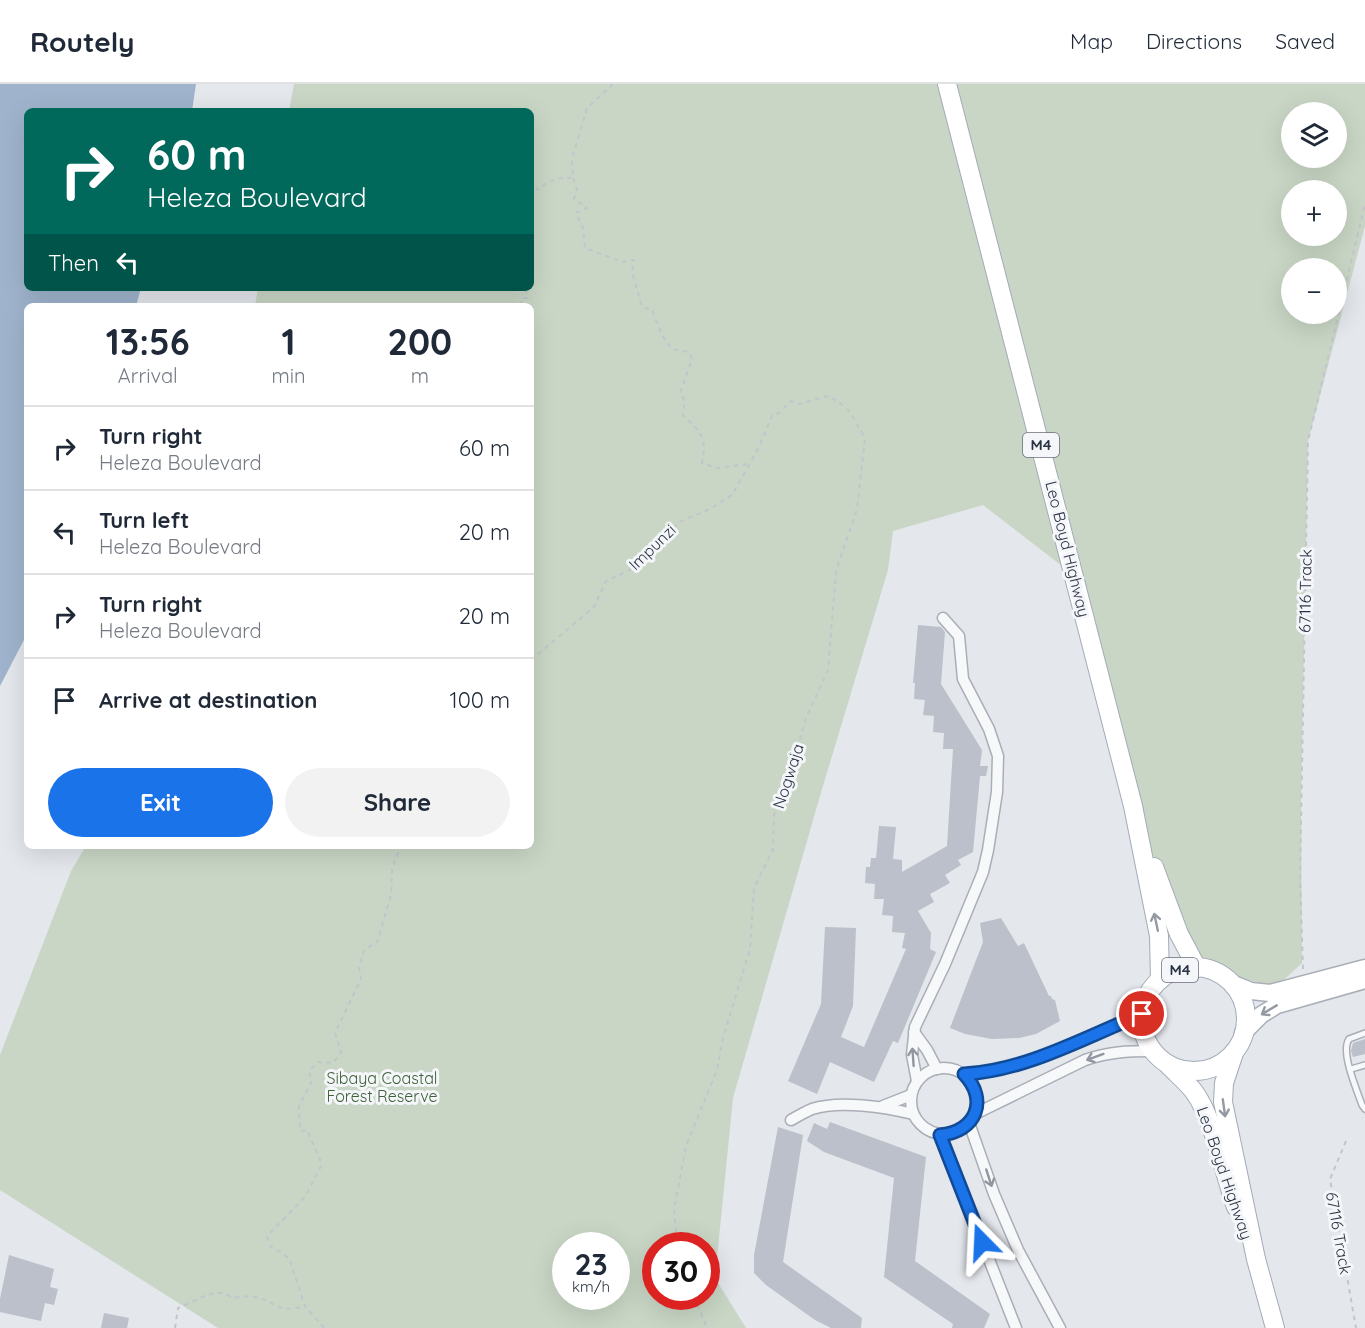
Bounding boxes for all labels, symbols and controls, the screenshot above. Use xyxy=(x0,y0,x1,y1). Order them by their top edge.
text: Routely xyxy=(30,24,134,59)
text: Map xyxy=(1070,28,1113,54)
text: Directions xyxy=(1146,28,1242,54)
text: Saved xyxy=(1275,28,1335,54)
map controls xyxy=(1281,102,1347,324)
button: layers xyxy=(1281,102,1347,168)
text: 60 m xyxy=(147,128,247,181)
icon: right xyxy=(48,132,126,210)
text: Heleza Boulevard xyxy=(147,180,367,214)
button: + xyxy=(1281,180,1347,246)
icon: left xyxy=(111,246,144,279)
text: Then xyxy=(48,249,99,277)
button: − xyxy=(1281,258,1347,324)
text: 13:56 xyxy=(106,319,190,364)
text: 1 xyxy=(282,319,296,364)
text: 200 xyxy=(387,319,452,364)
text: Arrival xyxy=(118,363,178,388)
text: min xyxy=(272,363,306,388)
text: m xyxy=(411,363,429,388)
text: Turn right xyxy=(99,422,203,450)
icon: right xyxy=(48,432,81,465)
road number: M4 xyxy=(1023,433,1059,457)
text: 60 m xyxy=(459,434,510,462)
text: Heleza Boulevard xyxy=(99,450,262,475)
street label: Leo Boyd Highway xyxy=(1041,479,1095,619)
text: Turn left xyxy=(99,506,189,534)
icon: left xyxy=(48,516,81,549)
text: 20 m xyxy=(459,518,510,546)
street label: Impunzi xyxy=(624,520,680,574)
text: Heleza Boulevard xyxy=(99,534,262,559)
street label: 67116 Track xyxy=(1294,549,1316,633)
text: Turn right xyxy=(99,590,203,618)
icon: right xyxy=(48,600,81,633)
text: 20 m xyxy=(459,602,510,630)
text: Heleza Boulevard xyxy=(99,618,262,643)
icon: arrive xyxy=(48,684,81,717)
text: Arrive at destination xyxy=(99,686,317,714)
text: 100 m xyxy=(450,686,510,714)
street label: Nogwaja xyxy=(768,741,808,811)
button: Exit xyxy=(48,768,273,837)
button: Share xyxy=(285,768,510,837)
one-way arrow xyxy=(1150,913,1162,932)
road number: M4 xyxy=(1162,958,1198,982)
pin xyxy=(1116,988,1167,1039)
icon: arrive xyxy=(1125,997,1158,1030)
one-way arrow xyxy=(1261,1004,1278,1016)
one-way arrow xyxy=(907,1047,918,1067)
one-way arrow xyxy=(1086,1052,1104,1063)
park label: Sibaya Coastal Forest Reserve xyxy=(326,1068,438,1106)
one-way arrow xyxy=(1219,1097,1230,1117)
street label: Leo Boyd Highway xyxy=(1193,1104,1257,1242)
one-way arrow xyxy=(984,1168,995,1187)
street label: 67116 Track xyxy=(1322,1190,1356,1276)
position arrow xyxy=(950,1210,1014,1274)
speed limit sign: 30 xyxy=(642,1232,720,1310)
text: 23 xyxy=(574,1245,608,1283)
text: km/h xyxy=(572,1277,610,1296)

